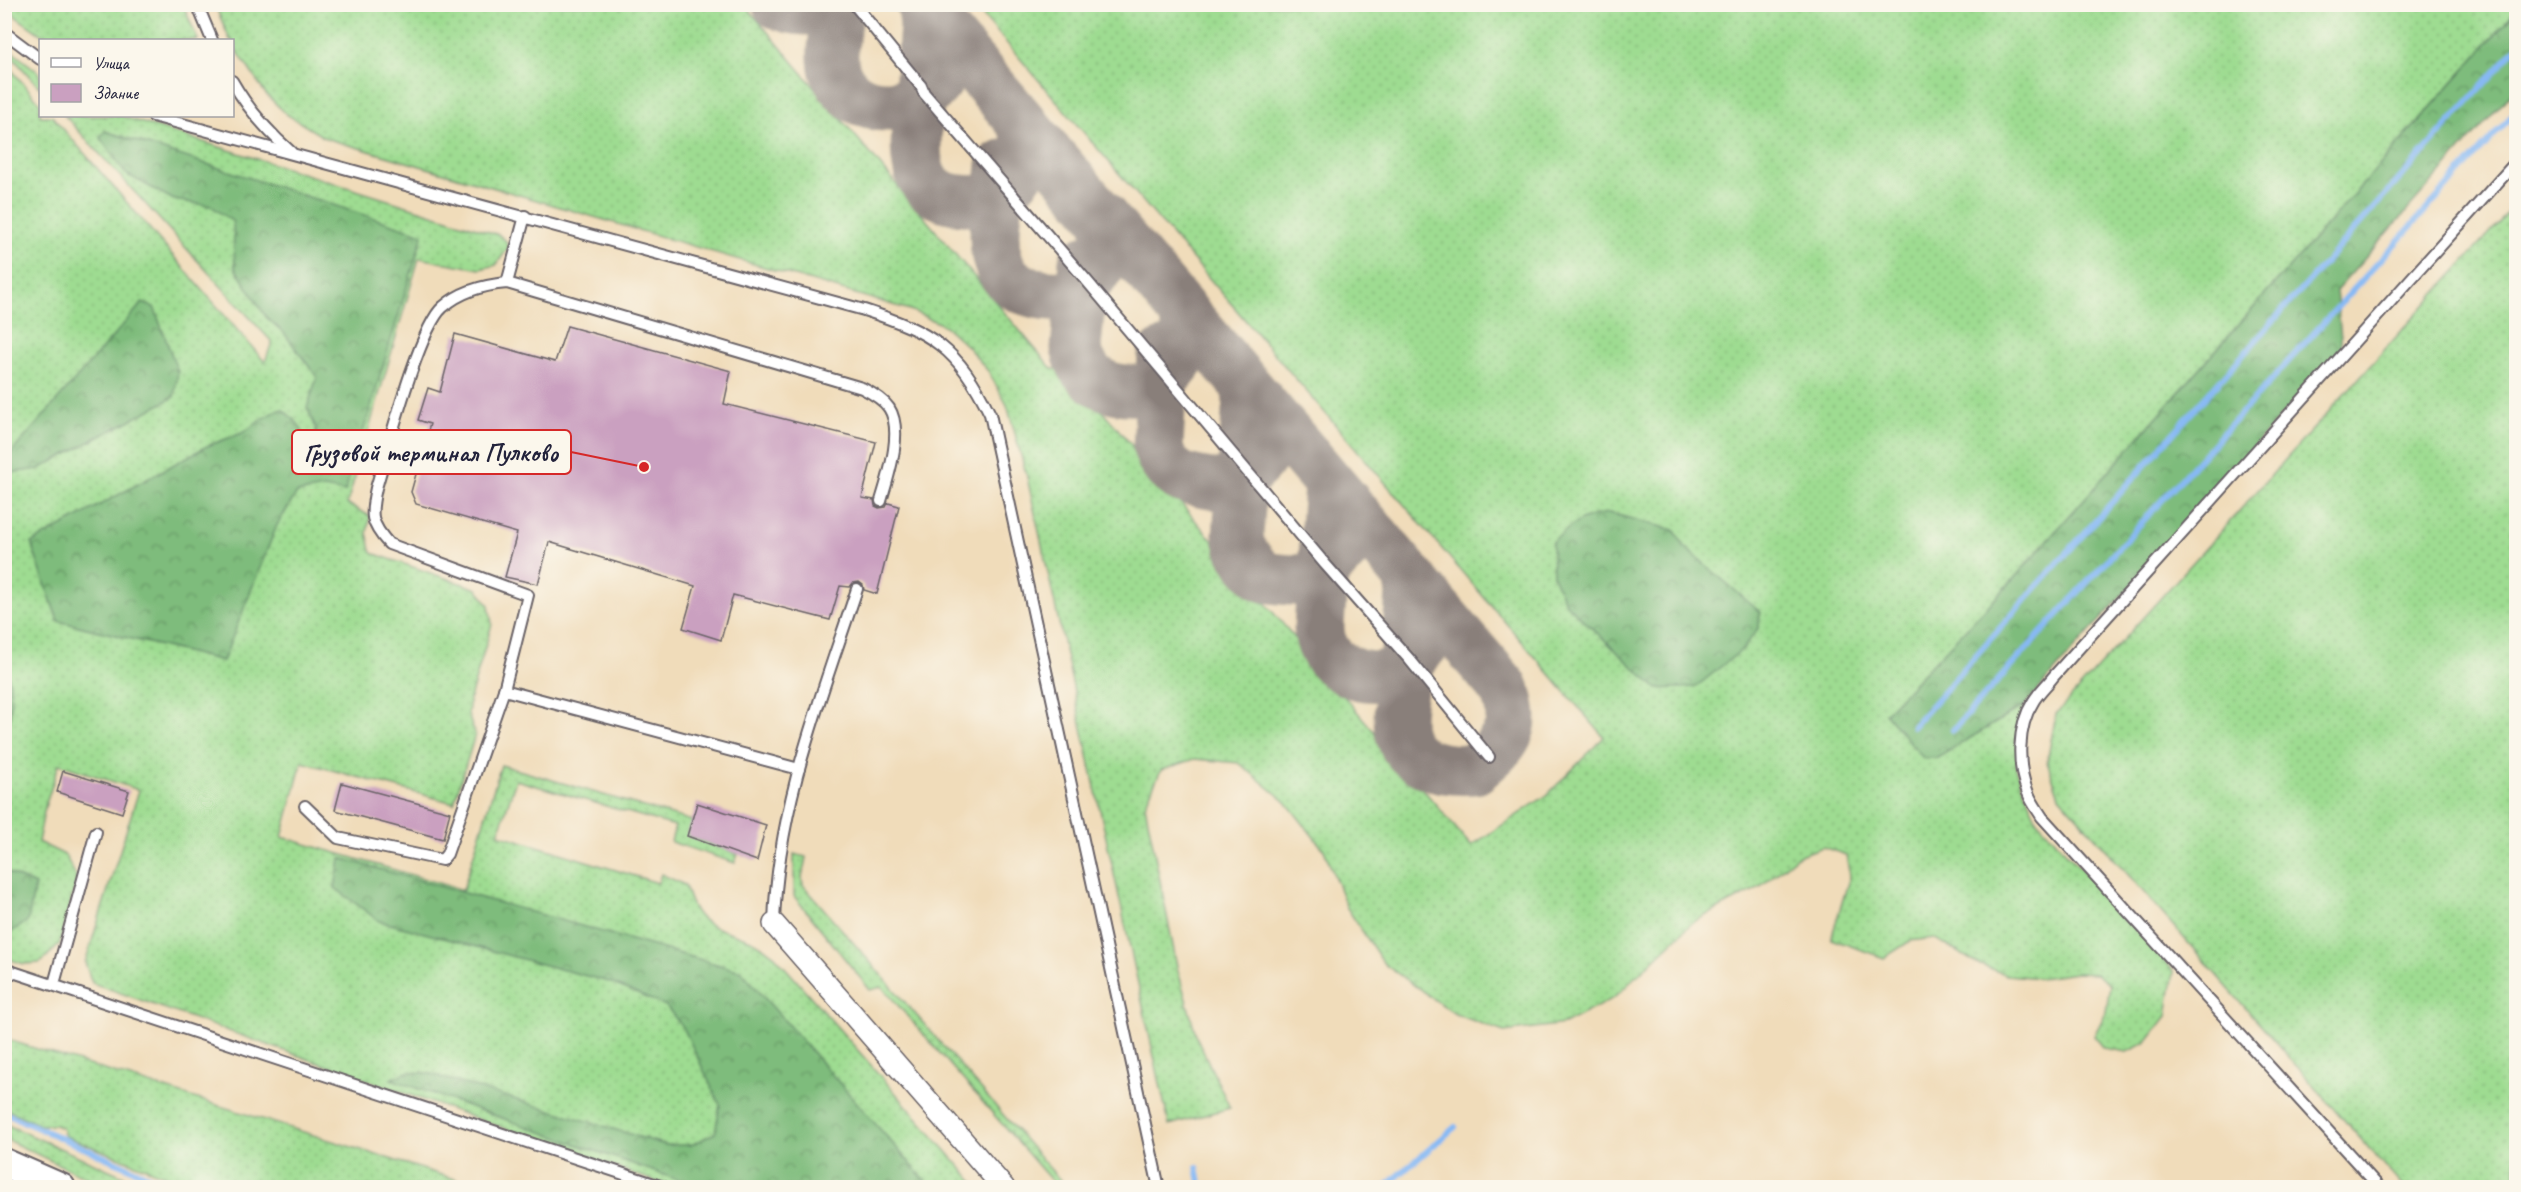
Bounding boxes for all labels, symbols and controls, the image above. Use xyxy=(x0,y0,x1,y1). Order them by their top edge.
legend xyxy=(39,39,234,117)
text: Улица xyxy=(93,52,130,74)
text: Здание xyxy=(93,82,139,104)
callout: Грузовой терминал Пулково xyxy=(292,430,571,474)
text: Грузовой терминал Пулково xyxy=(304,436,560,469)

